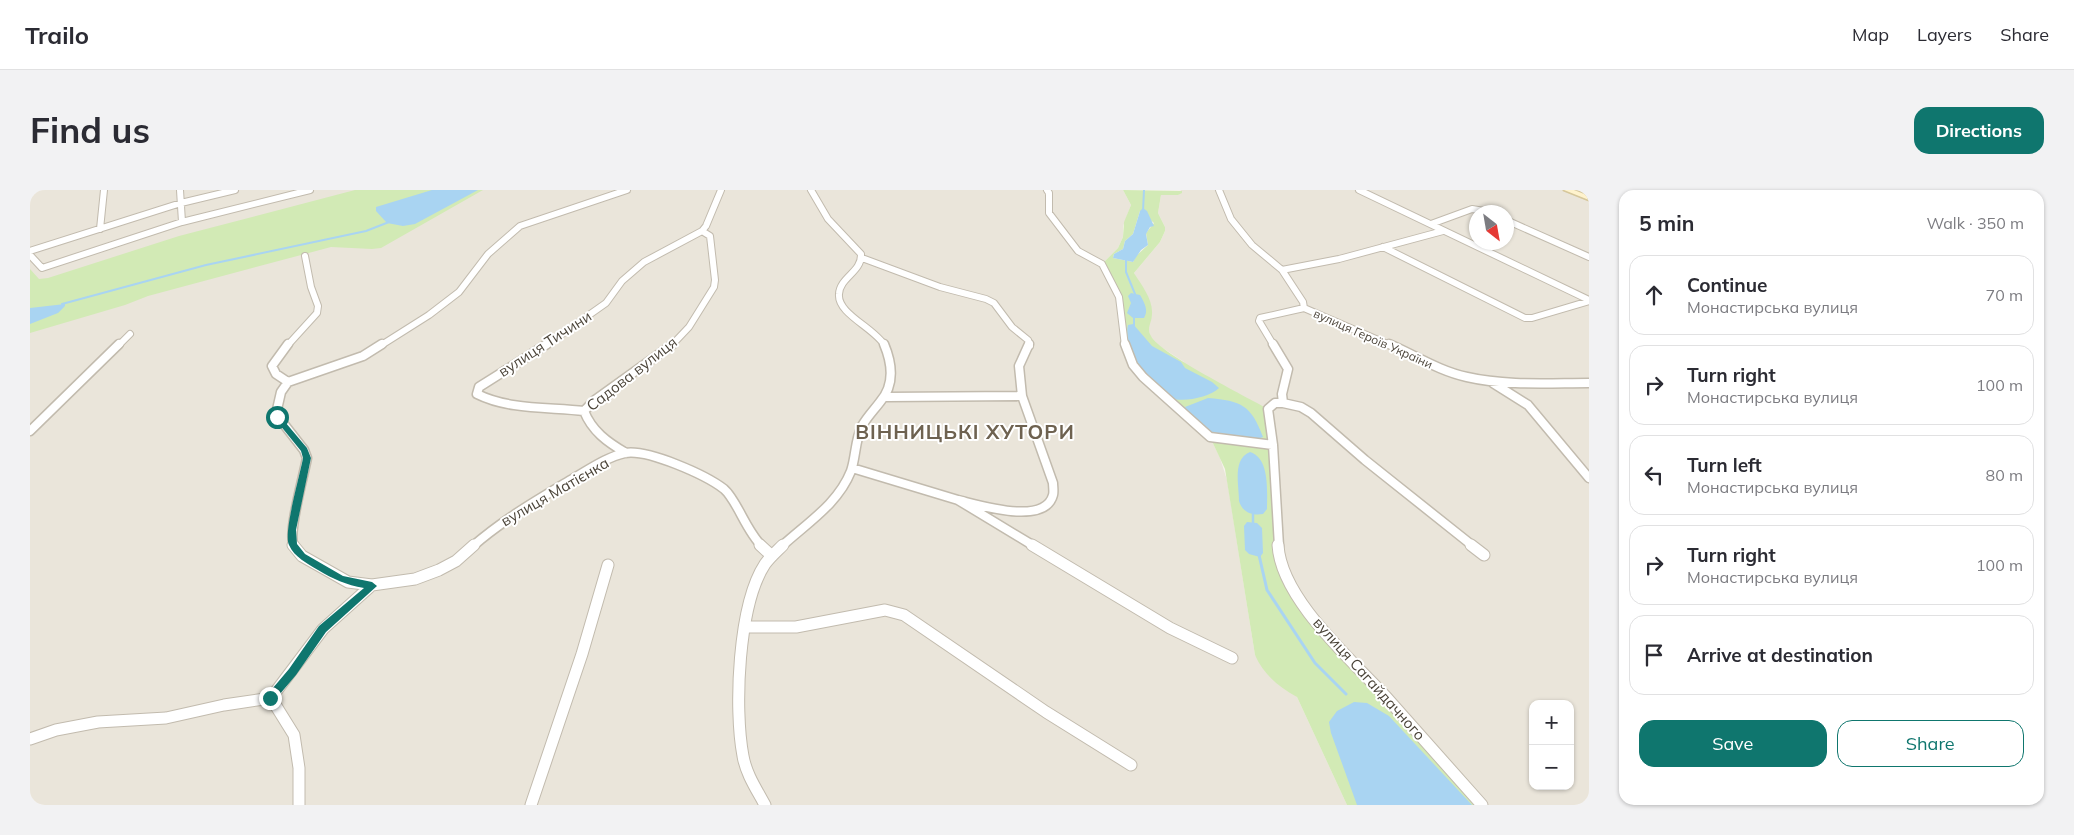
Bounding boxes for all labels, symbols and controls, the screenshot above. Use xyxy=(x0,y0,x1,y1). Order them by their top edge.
text: Trailo xyxy=(25,20,89,50)
text: Map xyxy=(1852,23,1889,46)
text: Layers xyxy=(1917,23,1972,46)
text: Share xyxy=(2000,23,2049,46)
button: Directions xyxy=(1914,107,2044,154)
text: Find us xyxy=(30,108,150,152)
north arrow xyxy=(1469,205,1514,250)
text: 5 min xyxy=(1639,210,1694,236)
text: Walk · 350 m xyxy=(1926,213,2024,233)
text: Continue xyxy=(1687,273,1767,297)
icon: ahead xyxy=(1640,281,1668,309)
text: 70 m xyxy=(1986,285,2023,305)
text: Монастирська вулиця xyxy=(1687,297,1858,317)
street label: вулиця Героїв України xyxy=(1311,305,1435,372)
street label: вулиця Тичини xyxy=(495,306,595,381)
street label: Садова вулиця xyxy=(583,332,681,415)
text: Turn right xyxy=(1687,363,1776,387)
icon: right xyxy=(1640,371,1668,399)
text: 100 m xyxy=(1976,375,2023,395)
text: Монастирська вулиця xyxy=(1687,387,1858,407)
route start xyxy=(266,406,289,429)
district label: ВІННИЦЬКІ ХУТОРИ xyxy=(855,419,1075,444)
street label: вулиця Матієнка xyxy=(497,453,612,530)
text: Turn left xyxy=(1687,453,1762,477)
icon: left xyxy=(1640,461,1668,489)
text: 80 m xyxy=(1986,465,2023,485)
text: Монастирська вулиця xyxy=(1687,477,1858,497)
text: Turn right xyxy=(1687,543,1776,567)
icon: right xyxy=(1640,551,1668,579)
text: 100 m xyxy=(1976,555,2023,575)
text: Монастирська вулиця xyxy=(1687,567,1858,587)
street label: вулиця Сагайдачного xyxy=(1309,613,1430,744)
icon: arrive xyxy=(1640,641,1668,669)
text: Arrive at destination xyxy=(1687,643,1873,667)
route end xyxy=(259,687,282,710)
map controls xyxy=(1529,700,1574,790)
button: + xyxy=(1529,700,1574,745)
button: Save xyxy=(1639,720,1827,767)
button: Share xyxy=(1837,720,2024,767)
button: − xyxy=(1529,745,1574,790)

